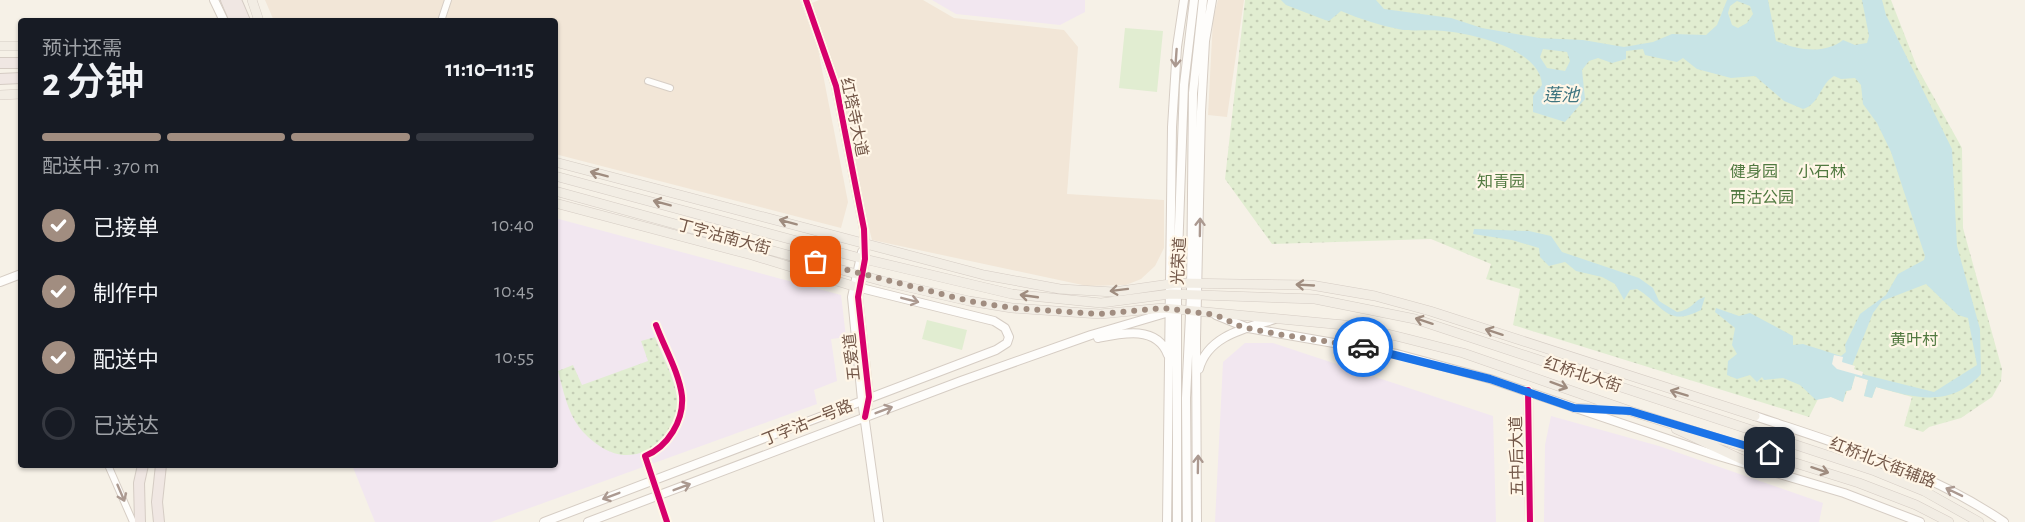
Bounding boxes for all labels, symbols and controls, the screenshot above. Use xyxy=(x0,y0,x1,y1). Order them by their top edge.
text: 预计还需 xyxy=(42,39,122,59)
one-way arrow xyxy=(1170,47,1181,67)
text: 11:10–11:15 xyxy=(445,58,534,80)
text: 2 分钟 xyxy=(42,64,144,103)
street label: 红塔寺大道 xyxy=(838,76,871,158)
water label: 莲池 xyxy=(1543,85,1581,105)
text: 配送中 · 370 m xyxy=(42,157,160,177)
park label: 健身园 xyxy=(1730,163,1778,180)
park label: 小石林 xyxy=(1798,164,1846,180)
one-way arrow xyxy=(590,168,609,180)
park label: 知青园 xyxy=(1477,173,1525,190)
park label: 西沽公园 xyxy=(1730,189,1794,206)
one-way arrow xyxy=(652,197,671,208)
icon: check xyxy=(42,209,75,242)
text: 10:40 xyxy=(492,215,534,235)
street label: 丁字沽南大街 xyxy=(675,216,772,257)
one-way arrow xyxy=(779,216,798,227)
text: 已接单 xyxy=(93,217,159,239)
one-way arrow xyxy=(1194,217,1206,237)
pin xyxy=(790,236,841,287)
street label: 光荣道 xyxy=(1169,237,1188,285)
icon: bag xyxy=(799,245,832,278)
icon: check xyxy=(42,275,75,308)
one-way arrow xyxy=(1296,279,1316,290)
text: 10:45 xyxy=(494,281,534,301)
text: 制作中 xyxy=(93,283,159,305)
one-way arrow xyxy=(1110,285,1130,296)
one-way arrow xyxy=(1019,290,1039,301)
one-way arrow xyxy=(900,295,919,307)
one-way arrow xyxy=(1415,315,1434,326)
courier xyxy=(1333,317,1393,377)
one-way arrow xyxy=(1485,325,1504,336)
icon: car xyxy=(1347,331,1380,364)
park label: 黄叶村 xyxy=(1890,331,1938,348)
street label: 五爱道 xyxy=(841,332,862,382)
icon: check xyxy=(42,341,75,374)
text: 10:55 xyxy=(495,347,534,367)
text: 配送中 xyxy=(93,349,159,371)
street label: 红桥北大街 xyxy=(1542,354,1624,395)
one-way arrow xyxy=(1549,381,1568,392)
one-way arrow xyxy=(1670,387,1689,398)
street label: 丁字沽一号路 xyxy=(759,397,855,448)
one-way arrow xyxy=(875,404,893,415)
text: 已送达 xyxy=(93,415,159,437)
street label: 五中后大道 xyxy=(1507,416,1526,496)
pin xyxy=(1744,427,1795,478)
street label: 红桥北大街辅路 xyxy=(1827,434,1938,490)
icon: home xyxy=(1753,436,1786,469)
one-way arrow xyxy=(1192,454,1204,474)
one-way arrow xyxy=(1810,466,1829,477)
one-way arrow xyxy=(673,480,691,491)
one-way arrow xyxy=(115,484,127,502)
one-way arrow xyxy=(1946,485,1964,497)
one-way arrow xyxy=(603,491,621,502)

